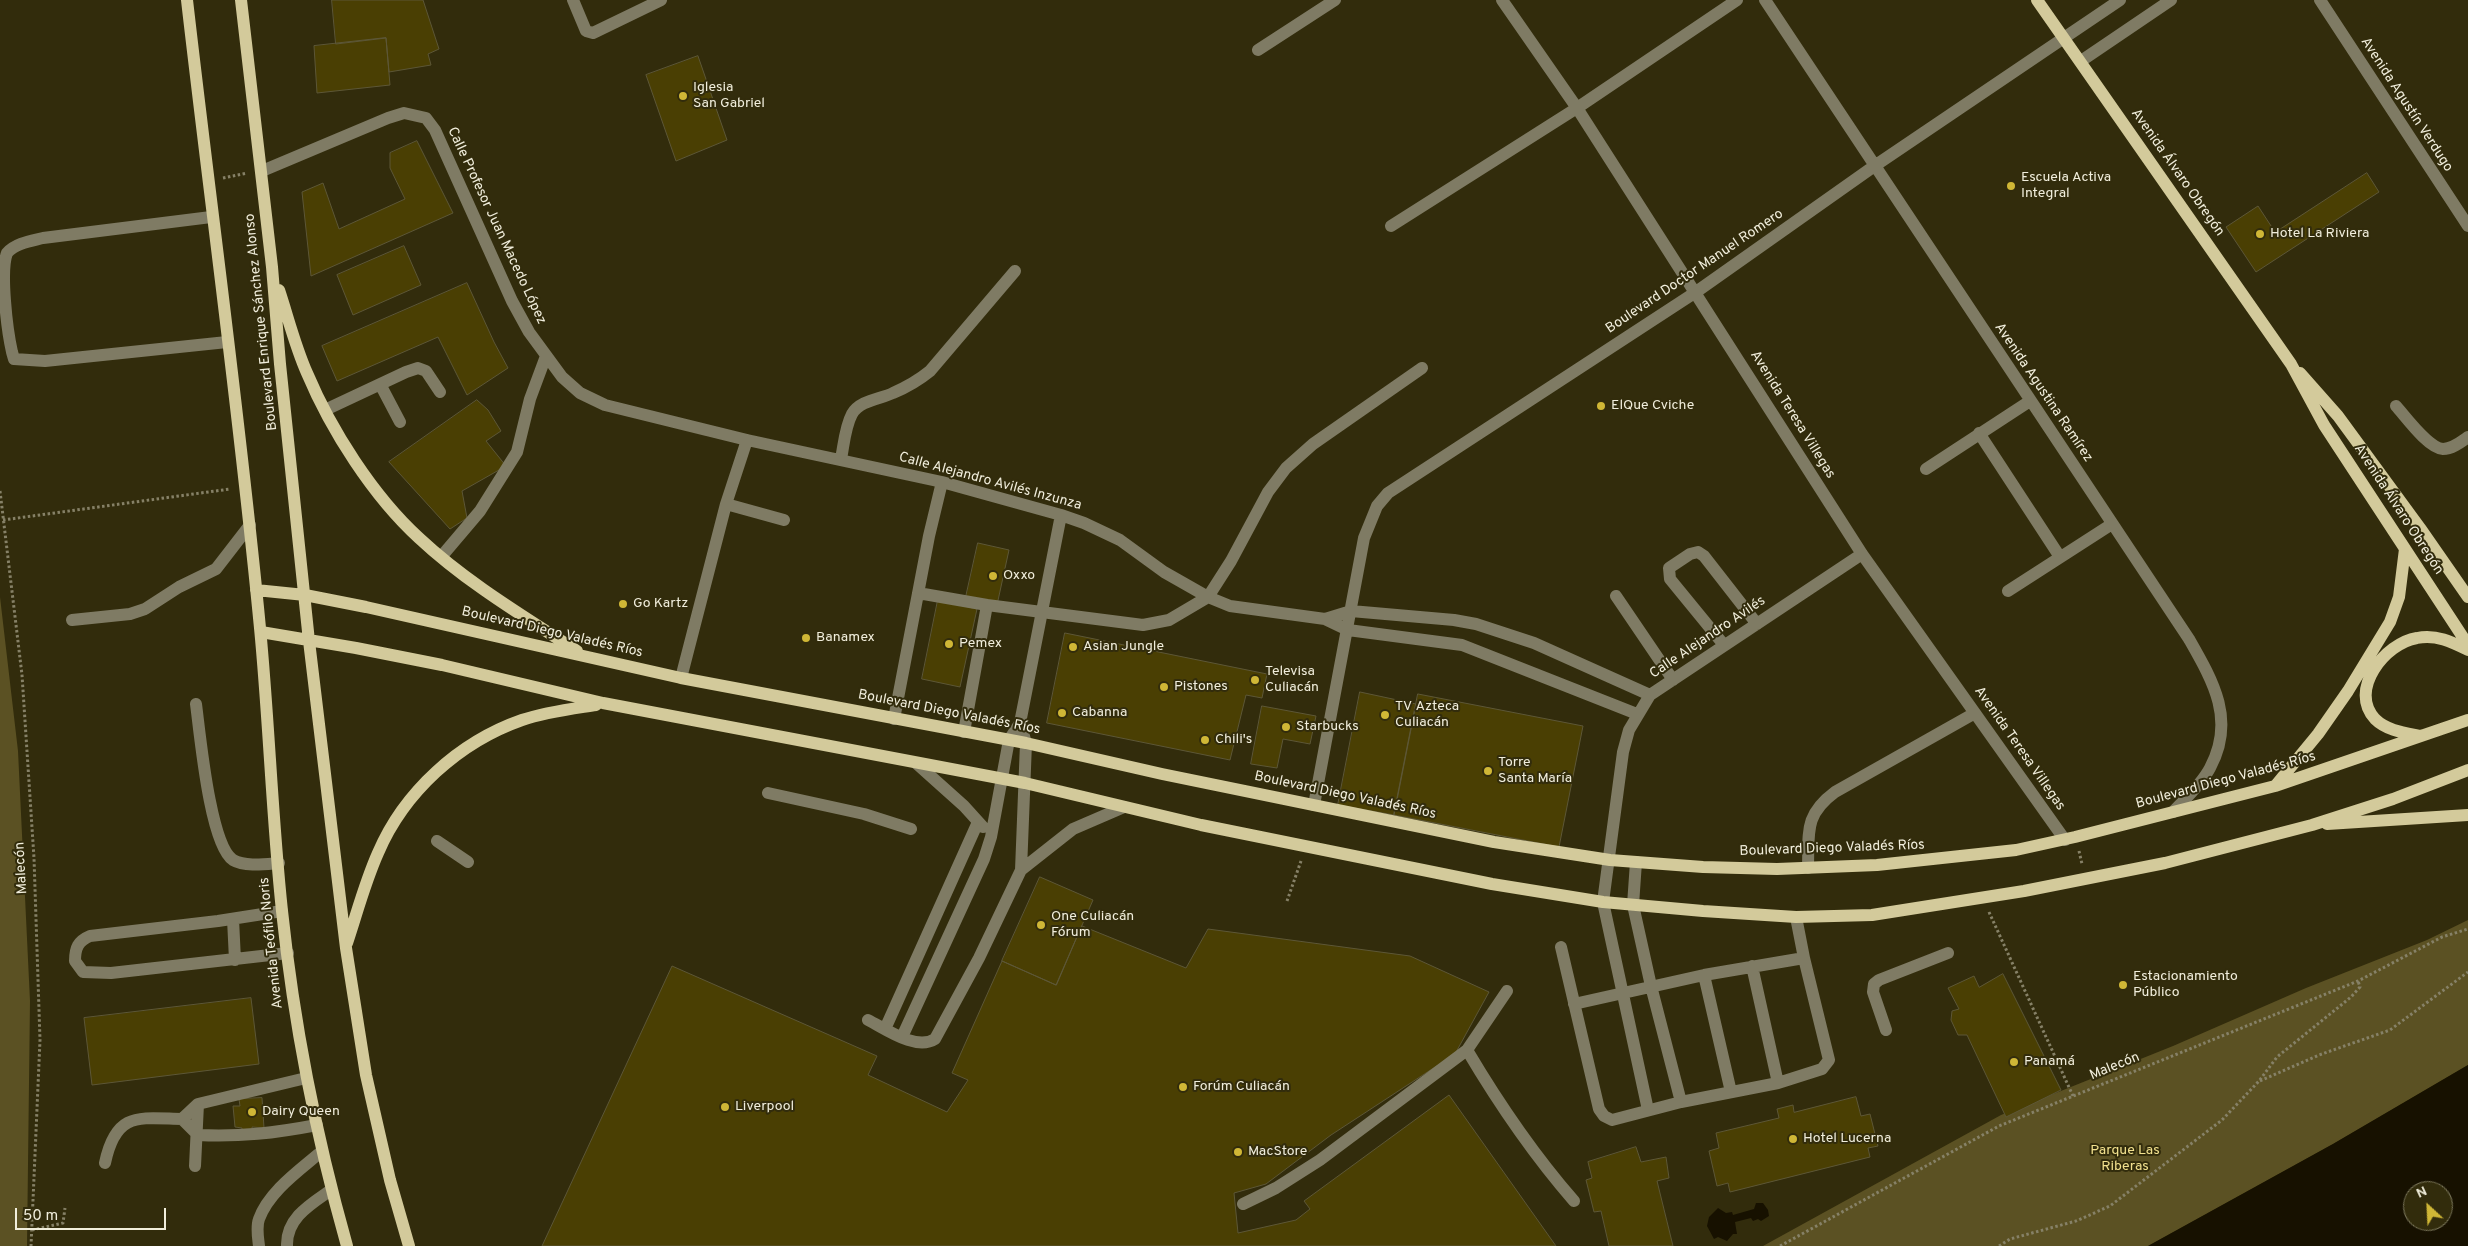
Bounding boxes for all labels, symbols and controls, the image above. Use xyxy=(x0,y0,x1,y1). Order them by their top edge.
street label: Avenida Agustín Verdugo xyxy=(2356,35,2456,175)
place label: Iglesia San Gabriel xyxy=(693,80,765,112)
marker: Iglesia San Gabriel xyxy=(677,90,689,102)
street label: Avenida Álvaro Obregón xyxy=(2127,106,2227,240)
street label: Calle Profesor Juan Macedo López xyxy=(443,125,549,327)
place label: Escuela Activa Integral xyxy=(2021,170,2111,202)
marker: Escuela Activa Integral xyxy=(2005,180,2017,192)
street label: Boulevard Doctor Manuel Romero xyxy=(1603,206,1787,338)
street label: Boulevard Enrique Sánchez Alonso xyxy=(242,213,282,431)
place label: Hotel La Riviera xyxy=(2270,226,2369,242)
marker: Hotel La Riviera xyxy=(2254,228,2266,240)
street label: Avenida Agustina Ramírez xyxy=(1990,320,2096,466)
street label: Avenida Teresa Villegas xyxy=(1746,348,1838,482)
place label: ElQue Cviche xyxy=(1611,398,1694,414)
marker: ElQue Cviche xyxy=(1595,400,1607,412)
street label: Avenida Álvaro Obregón xyxy=(2350,442,2446,578)
street label: Calle Alejandro Avilés Inzunza xyxy=(897,450,1083,514)
place label: Oxxo xyxy=(1003,568,1035,584)
marker: Oxxo xyxy=(987,570,999,582)
street label: Calle Alejandro Avilés xyxy=(1647,593,1769,683)
place label: Go Kartz xyxy=(633,596,688,612)
marker: Go Kartz xyxy=(617,598,629,610)
street label: Boulevard Diego Valadés Ríos xyxy=(460,604,644,662)
place label: Banamex xyxy=(816,630,875,646)
marker: Banamex xyxy=(800,632,812,644)
place label: Pemex xyxy=(959,636,1002,652)
marker: Pemex xyxy=(943,638,955,650)
place label: Asian Jungle xyxy=(1083,639,1164,655)
marker: Asian Jungle xyxy=(1067,641,1079,653)
place label: Televisa Culiacán xyxy=(1265,664,1319,696)
marker: Televisa Culiacán xyxy=(1249,674,1261,686)
place label: Pistones xyxy=(1174,679,1228,695)
marker: Pistones xyxy=(1158,681,1170,693)
street label: Avenida Teresa Villegas xyxy=(1970,684,2068,814)
street label: Boulevard Diego Valadés Ríos xyxy=(856,687,1042,739)
place label: TV Azteca Culiacán xyxy=(1395,699,1459,732)
place label: Cabanna xyxy=(1072,705,1127,721)
marker: Cabanna xyxy=(1056,707,1068,719)
marker: TV Azteca Culiacán xyxy=(1379,709,1391,721)
place label: Starbucks xyxy=(1296,719,1359,735)
marker: Starbucks xyxy=(1280,721,1292,733)
place label: Chili's xyxy=(1215,732,1252,748)
marker: Chili's xyxy=(1199,734,1211,746)
street label: Boulevard Diego Valadés Ríos xyxy=(2134,749,2318,813)
place label: Torre Santa María xyxy=(1498,755,1572,788)
marker: Torre Santa María xyxy=(1482,765,1494,777)
street label: Boulevard Diego Valadés Ríos xyxy=(1253,768,1437,824)
street label: Boulevard Diego Valadés Ríos xyxy=(1739,837,1925,861)
street label: Malecón xyxy=(12,841,32,895)
street label: Avenida Teófilo Noris xyxy=(257,876,287,1010)
place label: One Culiacán Fórum xyxy=(1051,909,1134,942)
marker: One Culiacán Fórum xyxy=(1035,919,1047,931)
place label: Estacionamiento Público xyxy=(2133,969,2238,1002)
marker: Estacionamiento Público xyxy=(2117,979,2129,991)
street label: Malecón xyxy=(2088,1049,2142,1085)
place label: Panamá xyxy=(2024,1054,2075,1070)
marker: Panamá xyxy=(2008,1056,2020,1068)
place label: Forúm Culiacán xyxy=(1193,1079,1290,1095)
marker: Forúm Culiacán xyxy=(1177,1081,1189,1093)
place label: Liverpool xyxy=(735,1099,794,1115)
marker: Liverpool xyxy=(719,1101,731,1113)
place label: Dairy Queen xyxy=(262,1104,340,1120)
marker: Dairy Queen xyxy=(246,1106,258,1118)
place label: Hotel Lucerna xyxy=(1803,1131,1891,1147)
marker: Hotel Lucerna xyxy=(1787,1133,1799,1145)
park label: Parque Las Riberas xyxy=(2090,1143,2160,1176)
place label: MacStore xyxy=(1248,1144,1307,1160)
marker: MacStore xyxy=(1232,1146,1244,1158)
north arrow xyxy=(2403,1181,2453,1231)
text: N xyxy=(2414,1183,2430,1203)
scale bar xyxy=(18,1198,169,1230)
text: 50 m xyxy=(23,1207,58,1226)

